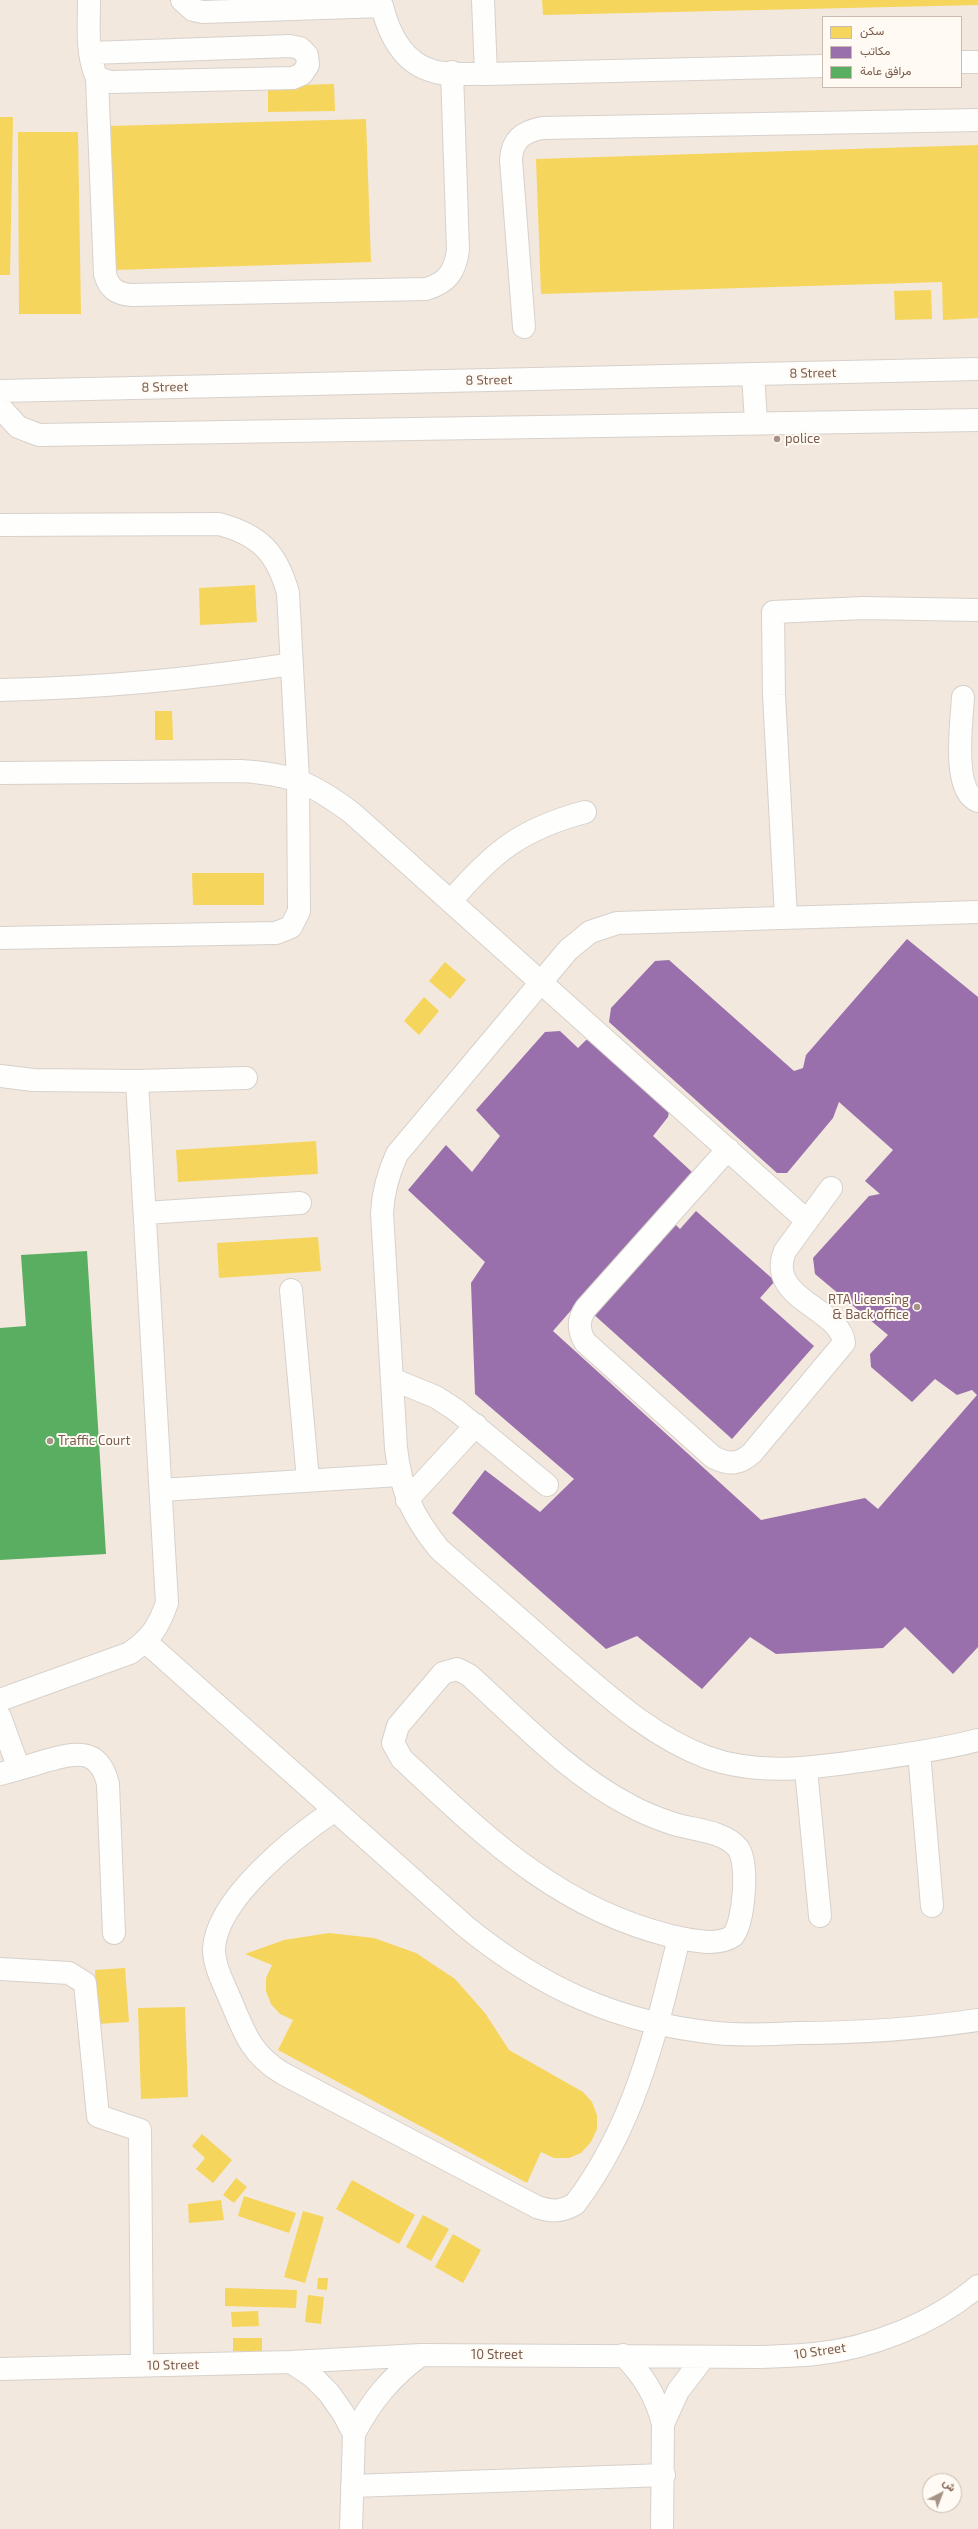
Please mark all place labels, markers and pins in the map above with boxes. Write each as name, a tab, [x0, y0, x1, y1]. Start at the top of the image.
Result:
place label: police	[785, 431, 820, 447]
marker: police	[772, 434, 782, 444]
place label: RTA Licensing & Back office	[828, 1292, 909, 1323]
marker: RTA Licensing & Back office	[912, 1302, 922, 1312]
place label: Traffic Court	[58, 1433, 130, 1449]
marker: Traffic Court	[45, 1436, 55, 1446]

